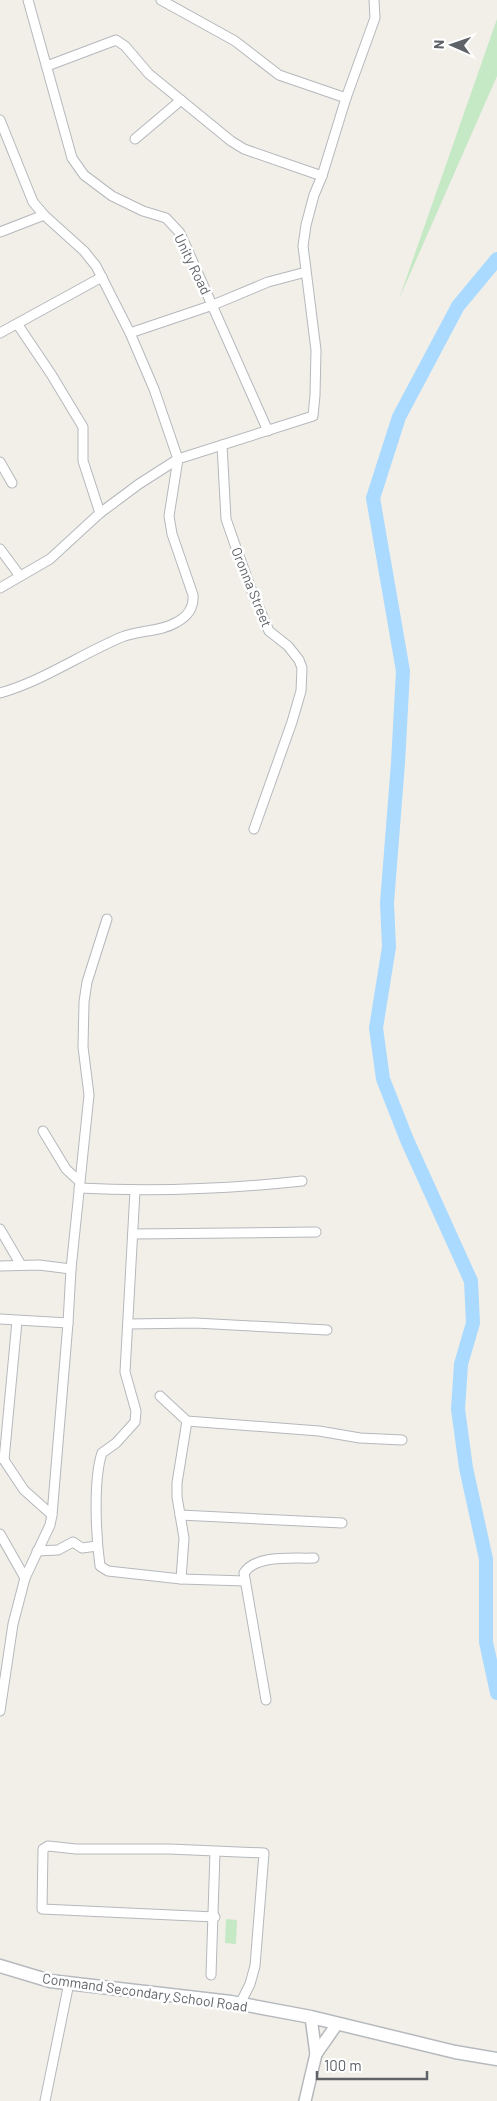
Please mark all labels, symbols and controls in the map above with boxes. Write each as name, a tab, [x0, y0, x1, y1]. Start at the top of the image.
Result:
north arrow	[427, 20, 477, 70]
text: N	[430, 40, 447, 49]
street label: Unity Road	[171, 231, 215, 297]
street label: Oronna Street	[228, 545, 276, 629]
street label: Command Secondary School Road	[41, 1969, 249, 2015]
scale bar	[317, 2048, 427, 2080]
text: 100 m	[324, 2056, 362, 2074]

